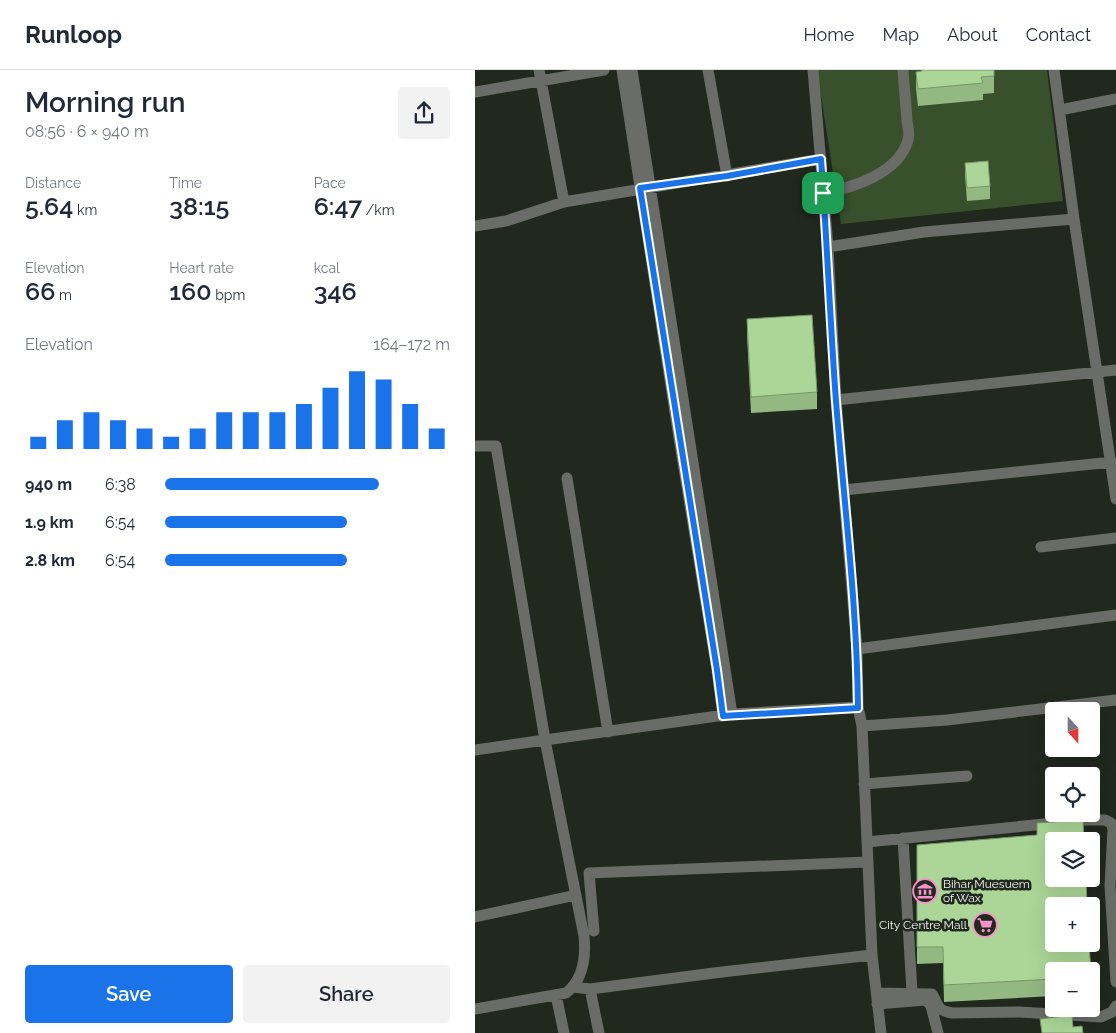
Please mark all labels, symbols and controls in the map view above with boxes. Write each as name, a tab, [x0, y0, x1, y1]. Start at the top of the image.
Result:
text: Runloop	[25, 20, 122, 49]
text: Home	[803, 24, 854, 45]
text: Map	[882, 24, 919, 45]
text: About	[947, 24, 998, 45]
text: Contact	[1026, 24, 1091, 45]
text: Morning run	[25, 86, 185, 119]
button: share	[398, 87, 450, 139]
text: 08:56 · 6 × 940 m	[25, 122, 149, 141]
pin	[802, 172, 844, 214]
text: Distance	[25, 175, 81, 191]
text: Time	[169, 175, 202, 191]
text: Pace	[314, 175, 346, 191]
icon: arrive	[809, 179, 837, 207]
text: 5.64	[25, 191, 73, 221]
text: 38:15	[169, 191, 229, 221]
text: 6:47	[314, 191, 362, 221]
text: km	[73, 202, 97, 218]
text: /km	[362, 202, 395, 218]
text: Elevation	[25, 260, 84, 276]
text: Heart rate	[169, 260, 234, 276]
text: kcal	[314, 260, 340, 276]
text: 66	[25, 276, 55, 306]
text: 160	[169, 276, 212, 306]
text: 346	[314, 276, 357, 306]
text: m	[55, 287, 72, 303]
text: bpm	[212, 287, 245, 303]
text: Elevation	[25, 335, 93, 354]
text: 164–172 m	[373, 335, 450, 354]
text: 940 m	[25, 475, 72, 494]
text: 6:38	[105, 475, 136, 494]
text: 1.9 km	[25, 513, 74, 532]
text: 6:54	[105, 513, 135, 532]
text: 2.8 km	[25, 551, 75, 570]
text: 6:54	[105, 551, 135, 570]
north arrow	[1045, 702, 1100, 758]
map controls	[1045, 702, 1100, 1017]
button: locate	[1045, 767, 1100, 822]
button: layers	[1045, 832, 1100, 887]
place label: Bihar Muesuem of Wax	[943, 877, 1030, 905]
museum icon: Bihar Muesuem of Wax	[912, 878, 938, 904]
button: +	[1045, 897, 1100, 952]
supermarket icon: City Centre Mall	[972, 912, 998, 938]
place label: City Centre Mall	[879, 918, 968, 932]
button: −	[1045, 962, 1100, 1017]
button: Save	[25, 965, 233, 1023]
button: Share	[243, 965, 450, 1023]

